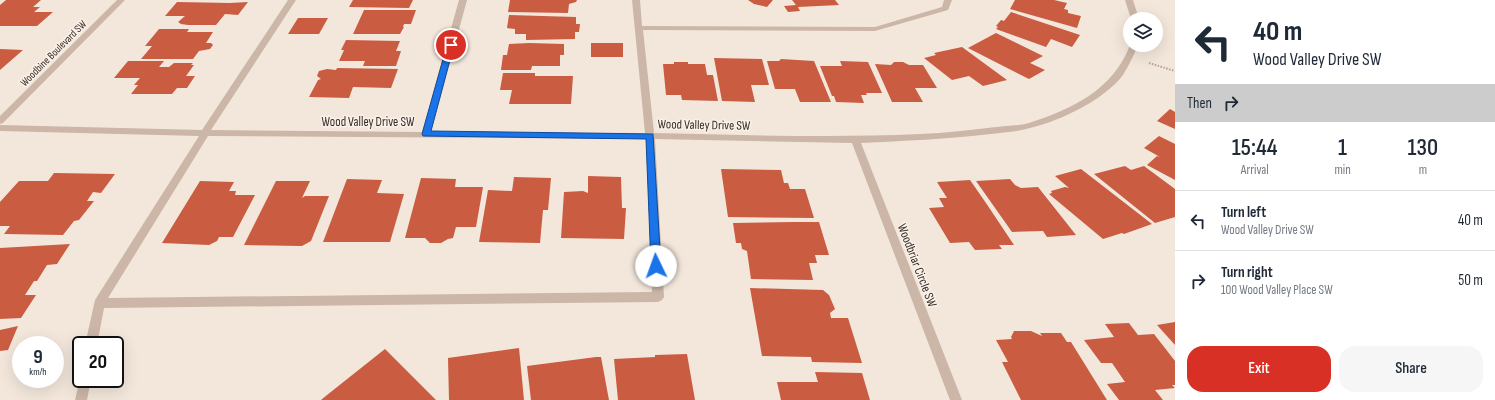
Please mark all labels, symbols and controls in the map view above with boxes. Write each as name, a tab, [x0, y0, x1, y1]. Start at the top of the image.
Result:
map controls	[1123, 12, 1163, 52]
button: layers	[1123, 12, 1163, 52]
text: 40 m	[1253, 15, 1302, 48]
icon: left	[1187, 16, 1239, 68]
street label: Woodbine Boulevard SW	[18, 18, 89, 89]
pin	[434, 28, 468, 62]
icon: arrive	[440, 34, 462, 56]
text: Wood Valley Drive SW	[1253, 49, 1382, 70]
icon: right	[1220, 92, 1242, 114]
text: Then	[1187, 94, 1212, 113]
street label: Wood Valley Drive SW	[322, 114, 415, 130]
street label: Wood Valley Drive SW	[657, 116, 751, 134]
text: 15:44	[1232, 133, 1278, 162]
text: 1	[1338, 133, 1347, 162]
text: 130	[1408, 133, 1438, 162]
text: Arrival	[1241, 162, 1269, 178]
text: min	[1334, 162, 1351, 178]
text: m	[1419, 162, 1427, 178]
text: Turn left	[1221, 203, 1266, 222]
icon: left	[1187, 210, 1209, 232]
text: 40 m	[1458, 211, 1483, 230]
street label: Woodbriar Circle SW	[894, 221, 940, 310]
text: Wood Valley Drive SW	[1221, 222, 1314, 238]
position arrow	[635, 245, 677, 287]
text: Turn right	[1221, 263, 1273, 282]
icon: right	[1187, 270, 1209, 292]
text: 50 m	[1458, 271, 1483, 290]
text: 100 Wood Valley Place SW	[1221, 282, 1333, 298]
speed limit sign: 20	[72, 336, 124, 388]
text: 9	[33, 345, 43, 369]
button: Exit	[1187, 346, 1331, 392]
button: Share	[1339, 346, 1483, 392]
text: km/h	[29, 366, 47, 378]

